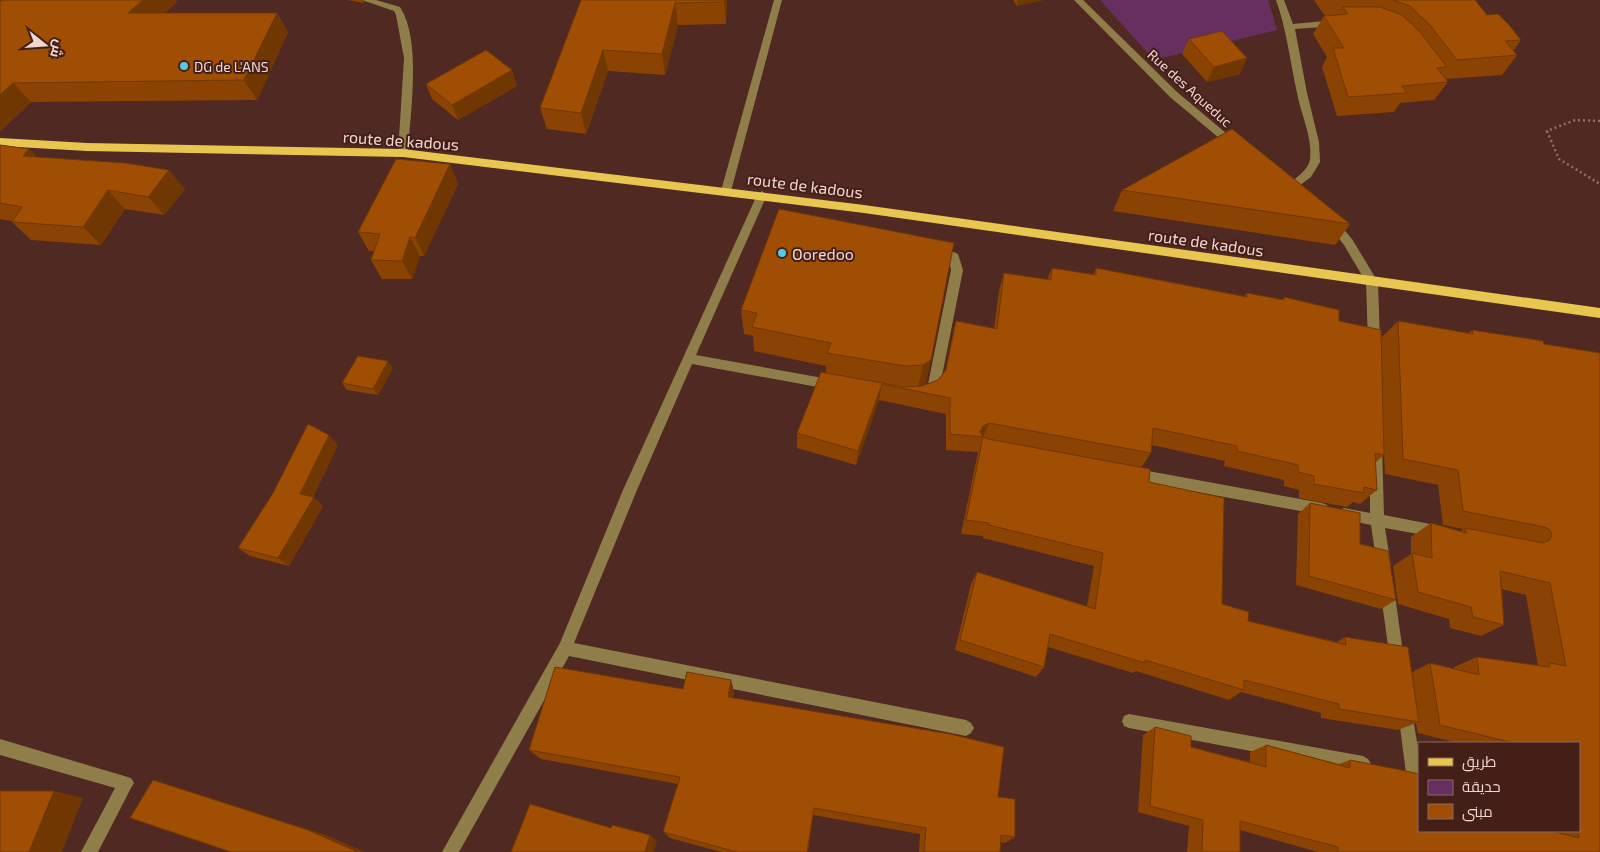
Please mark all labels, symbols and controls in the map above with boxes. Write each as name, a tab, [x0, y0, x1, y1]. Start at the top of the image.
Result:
north arrow	[20, 20, 70, 70]
text: ش	[46, 38, 69, 60]
street label: Rue des Aqueduc	[1144, 46, 1236, 130]
place label: DG de L'ANS	[194, 58, 269, 75]
marker: DG de L'ANS	[178, 60, 190, 72]
street label: route de kadous	[342, 126, 460, 154]
street label: route de kadous	[746, 168, 864, 202]
street label: route de kadous	[1147, 224, 1265, 260]
place label: Ooredoo	[792, 244, 854, 263]
marker: Ooredoo	[776, 247, 788, 259]
legend	[1418, 742, 1580, 832]
text: طريق	[1462, 752, 1496, 772]
text: حديقة	[1462, 777, 1501, 795]
text: مبنى	[1462, 802, 1493, 822]

